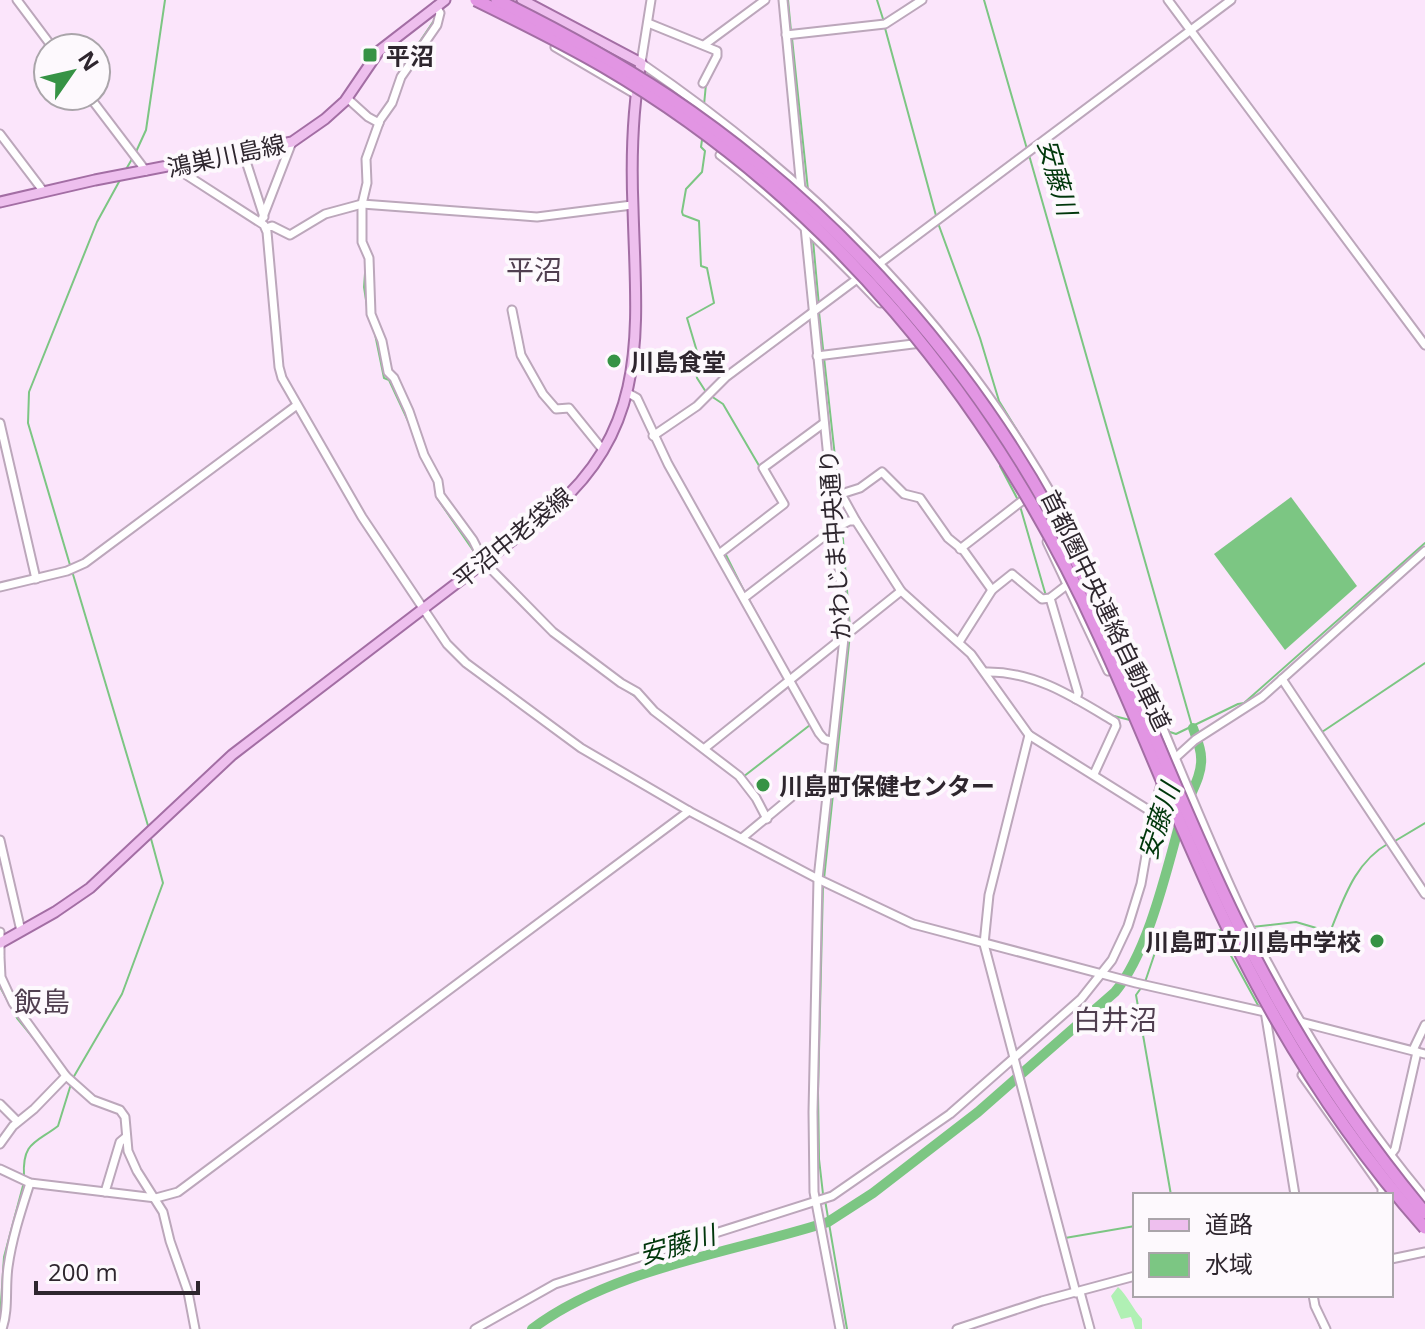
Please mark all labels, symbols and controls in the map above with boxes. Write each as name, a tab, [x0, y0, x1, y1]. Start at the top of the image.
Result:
north arrow	[32, 32, 112, 112]
place label: 平沼	[386, 39, 434, 72]
text: N	[72, 44, 107, 76]
marker: 平沼	[361, 46, 379, 64]
street label: 鴻巣川島線	[164, 126, 288, 184]
water label: 安藤川	[1030, 135, 1087, 222]
district label: 平沼	[506, 250, 562, 288]
place label: 川島食堂	[630, 345, 726, 378]
marker: 川島食堂	[605, 352, 623, 370]
street label: かわじま中央通り	[811, 448, 857, 642]
street label: 平沼中老袋線	[446, 479, 578, 595]
street label: 首都圏中央連絡自動車道	[1034, 484, 1180, 736]
place label: 川島町保健センター	[779, 769, 995, 802]
marker: 川島町保健センター	[754, 776, 772, 794]
water label: 安藤川	[1129, 776, 1188, 864]
place label: 川島町立川島中学校	[1145, 925, 1361, 958]
marker: 川島町立川島中学校	[1368, 932, 1386, 950]
district label: 飯島	[14, 982, 70, 1020]
district label: 白井沼	[1073, 1000, 1157, 1038]
legend	[1133, 1193, 1393, 1297]
text: 道路	[1205, 1207, 1253, 1240]
water label: 安藤川	[635, 1215, 722, 1272]
scale bar	[36, 1245, 198, 1295]
text: 水域	[1205, 1247, 1253, 1280]
text: 200 m	[48, 1255, 118, 1288]

